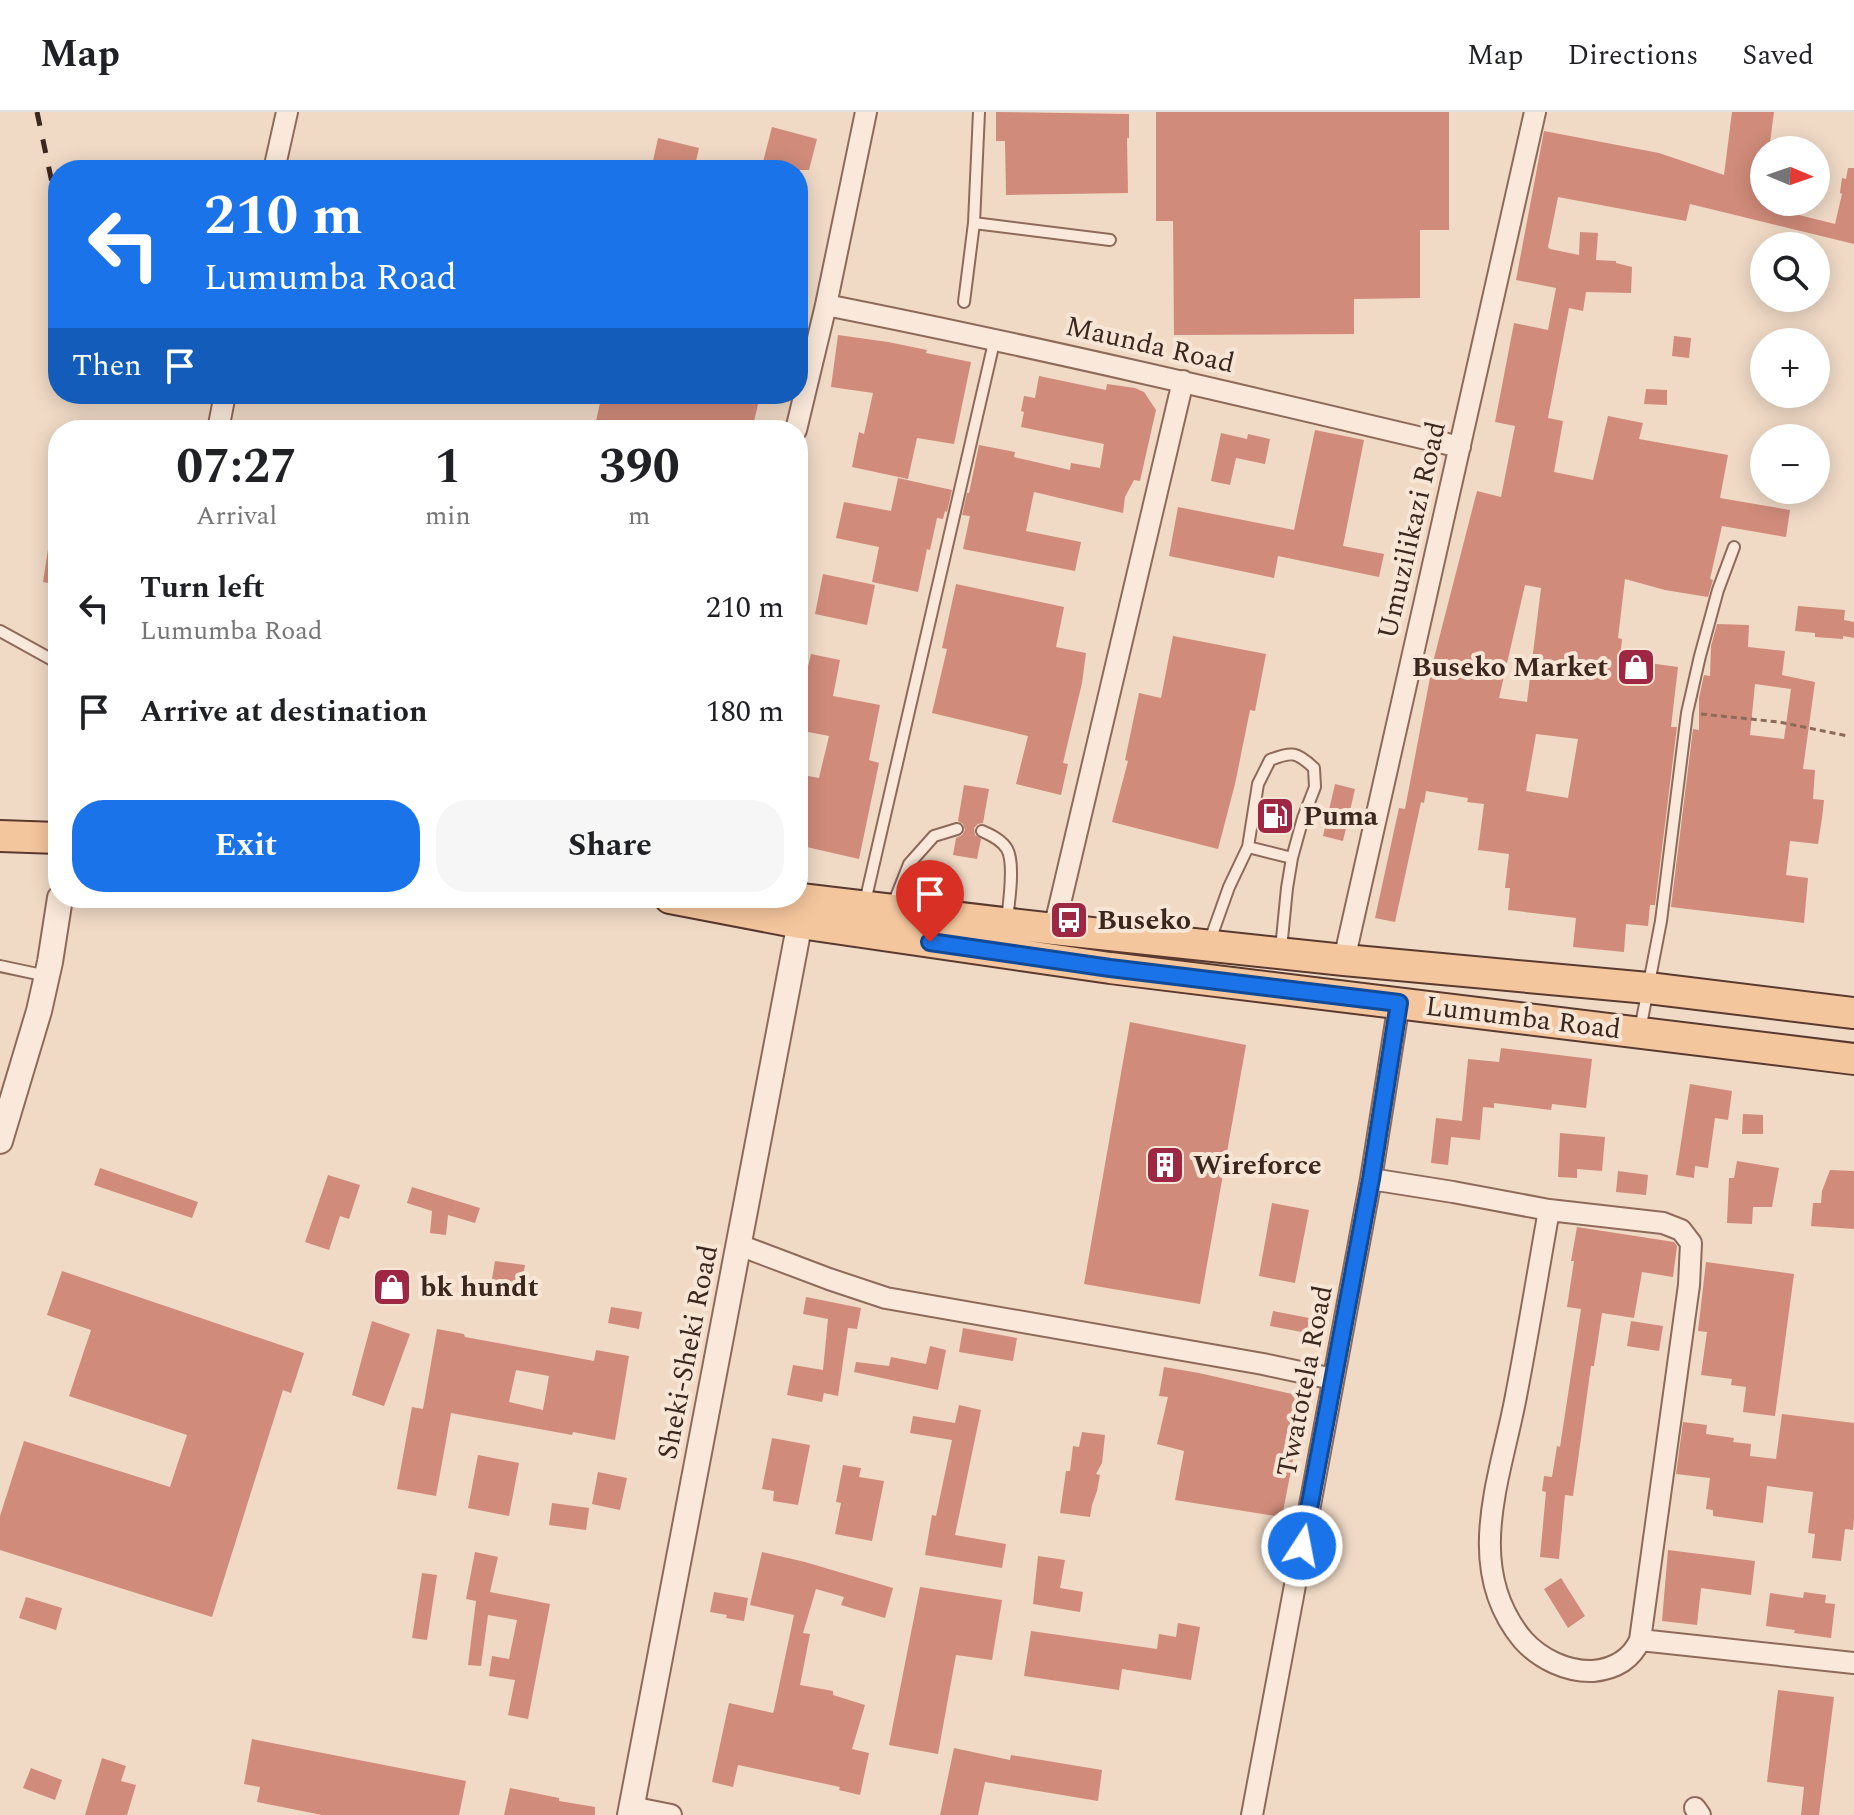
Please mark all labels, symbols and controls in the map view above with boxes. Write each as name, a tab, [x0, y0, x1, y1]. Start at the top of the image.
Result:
text: Map	[40, 26, 120, 84]
text: Map	[1467, 34, 1524, 77]
text: Directions	[1568, 34, 1698, 77]
text: Saved	[1742, 34, 1814, 77]
north arrow	[1750, 136, 1830, 216]
map controls	[1750, 136, 1830, 504]
text: 210 m	[204, 174, 363, 259]
icon: left	[72, 192, 176, 296]
button: search	[1750, 232, 1830, 312]
text: Lumumba Road	[204, 251, 457, 306]
street label: Maunda Road	[1061, 305, 1239, 385]
button: +	[1750, 328, 1830, 408]
text: Then	[72, 343, 142, 389]
icon: arrive	[158, 344, 202, 388]
street label: Umuzilikazi Road	[1366, 417, 1458, 643]
button: −	[1750, 424, 1830, 504]
text: 07:27	[176, 431, 297, 504]
text: 1	[434, 431, 461, 504]
text: 390	[599, 431, 680, 504]
text: Arrival	[196, 496, 277, 536]
text: min	[425, 496, 471, 536]
text: m	[628, 496, 650, 536]
text: Turn left	[140, 565, 265, 611]
text: 210 m	[706, 585, 784, 631]
icon: left	[72, 586, 116, 630]
text: Lumumba Road	[140, 611, 323, 651]
place label: Buseko Market	[1412, 646, 1608, 689]
shop icon: Buseko Market	[1615, 646, 1657, 688]
text: Arrive at destination	[140, 689, 427, 735]
text: 180 m	[706, 689, 784, 735]
icon: arrive	[72, 690, 116, 734]
fuel station icon: Puma	[1254, 795, 1296, 837]
place label: Puma	[1303, 795, 1379, 838]
button: Exit	[72, 800, 420, 892]
button: Share	[436, 800, 784, 892]
pin	[896, 860, 964, 942]
icon: arrive	[908, 872, 952, 916]
bus stop icon: Buseko	[1048, 899, 1090, 941]
place label: Buseko	[1097, 899, 1191, 942]
street label: Lumumba Road	[1423, 985, 1623, 1051]
building icon: Wireforce	[1144, 1144, 1186, 1186]
place label: Wireforce	[1193, 1144, 1322, 1187]
street label: Sheki-Sheki Road	[646, 1241, 730, 1463]
shop icon: bk hundt	[371, 1266, 413, 1308]
place label: bk hundt	[420, 1266, 539, 1309]
street label: Twatotela Road	[1265, 1282, 1345, 1480]
position arrow	[1260, 1504, 1344, 1588]

